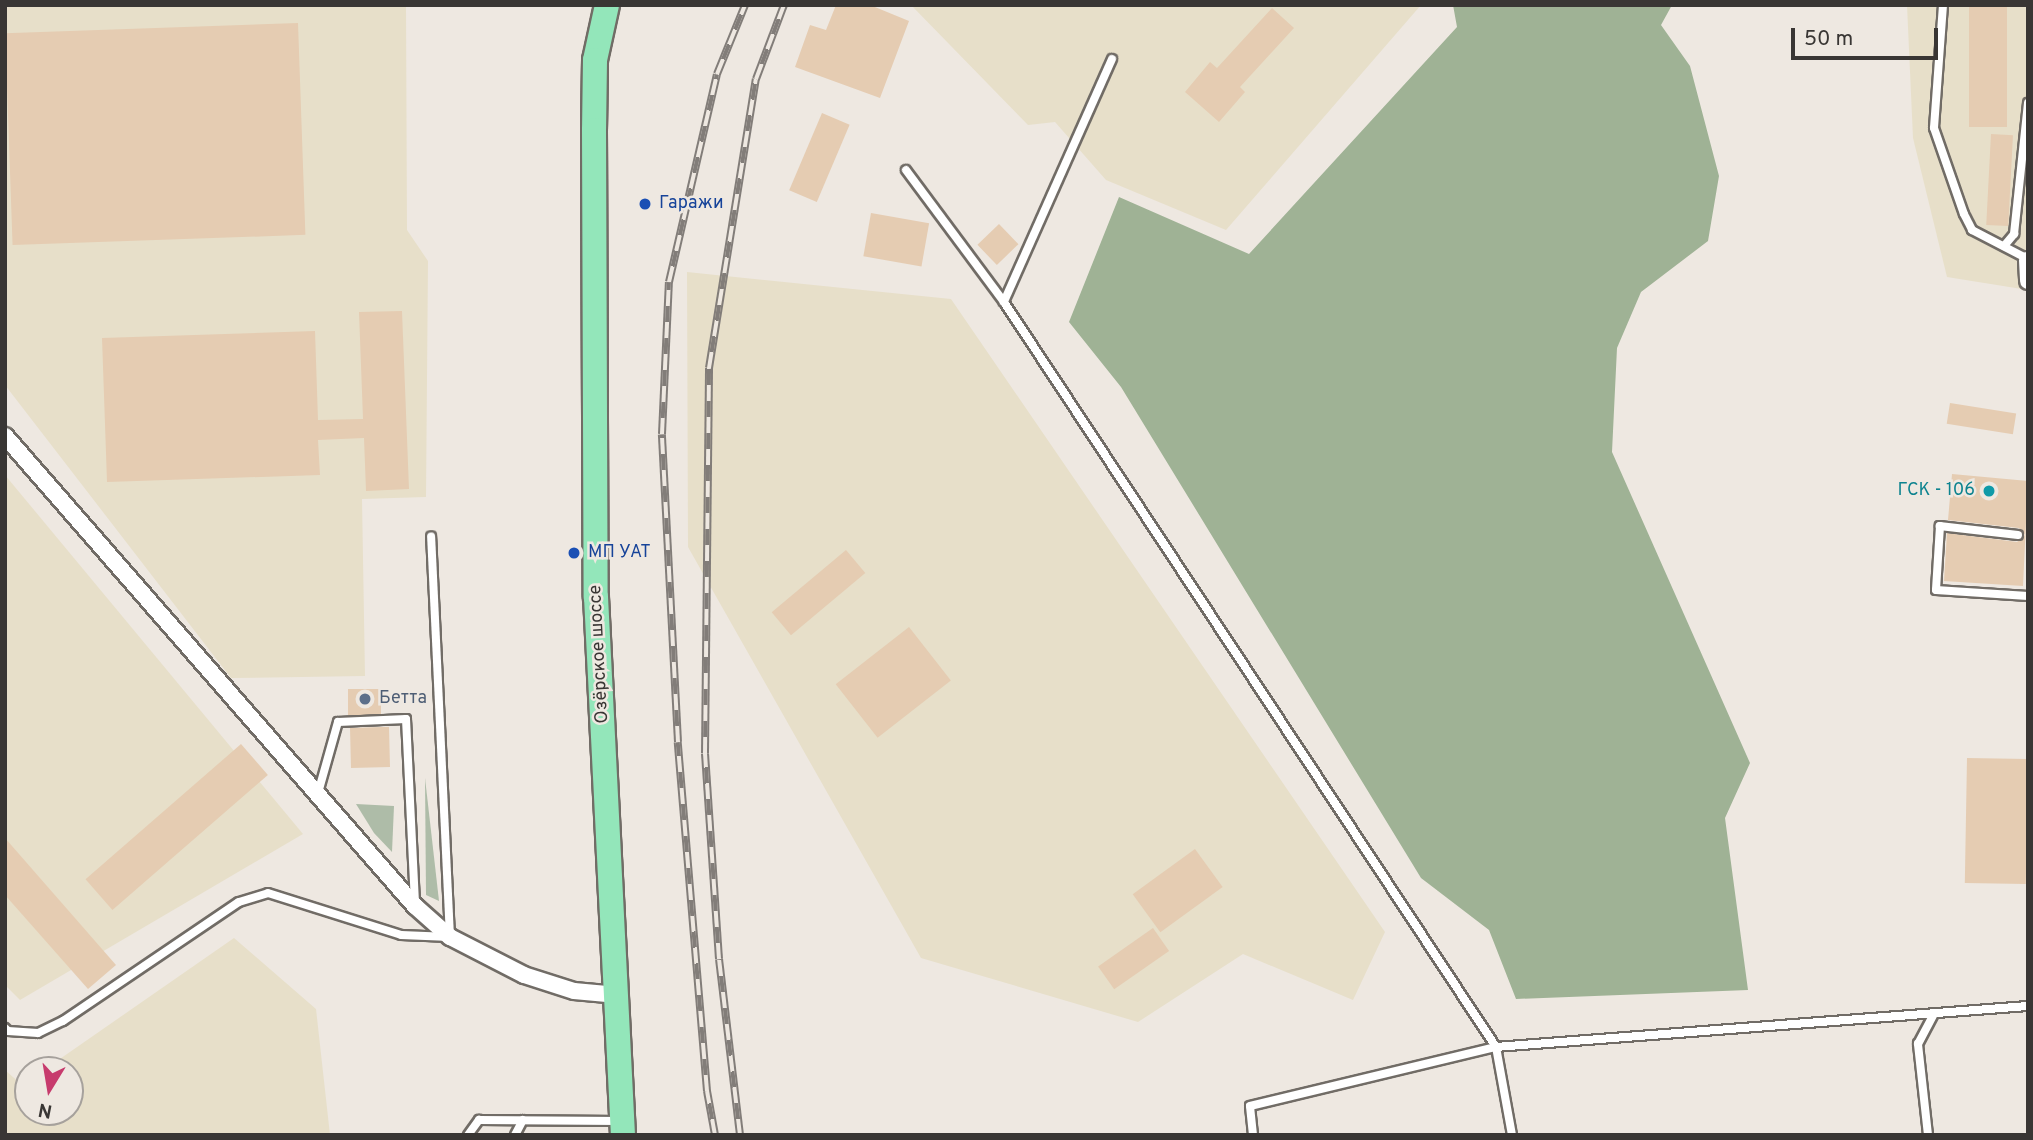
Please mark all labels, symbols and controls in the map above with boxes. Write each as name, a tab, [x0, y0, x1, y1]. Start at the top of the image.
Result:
scale bar	[1795, 14, 1942, 58]
text: 50 m	[1804, 26, 1853, 53]
place label: Гаражи	[659, 193, 724, 215]
marker: Гаражи	[637, 196, 653, 212]
place label: ГСК - 106	[1898, 480, 1975, 502]
marker: ГСК - 106	[1981, 483, 1997, 499]
place label: МП УАТ	[588, 542, 651, 564]
marker: МП УАТ	[566, 545, 582, 561]
street label: Озёрское шоссе	[586, 584, 614, 724]
place label: Бетта	[379, 688, 427, 710]
marker: Бетта	[357, 691, 373, 707]
north arrow	[14, 1056, 84, 1126]
text: N	[36, 1097, 54, 1123]

